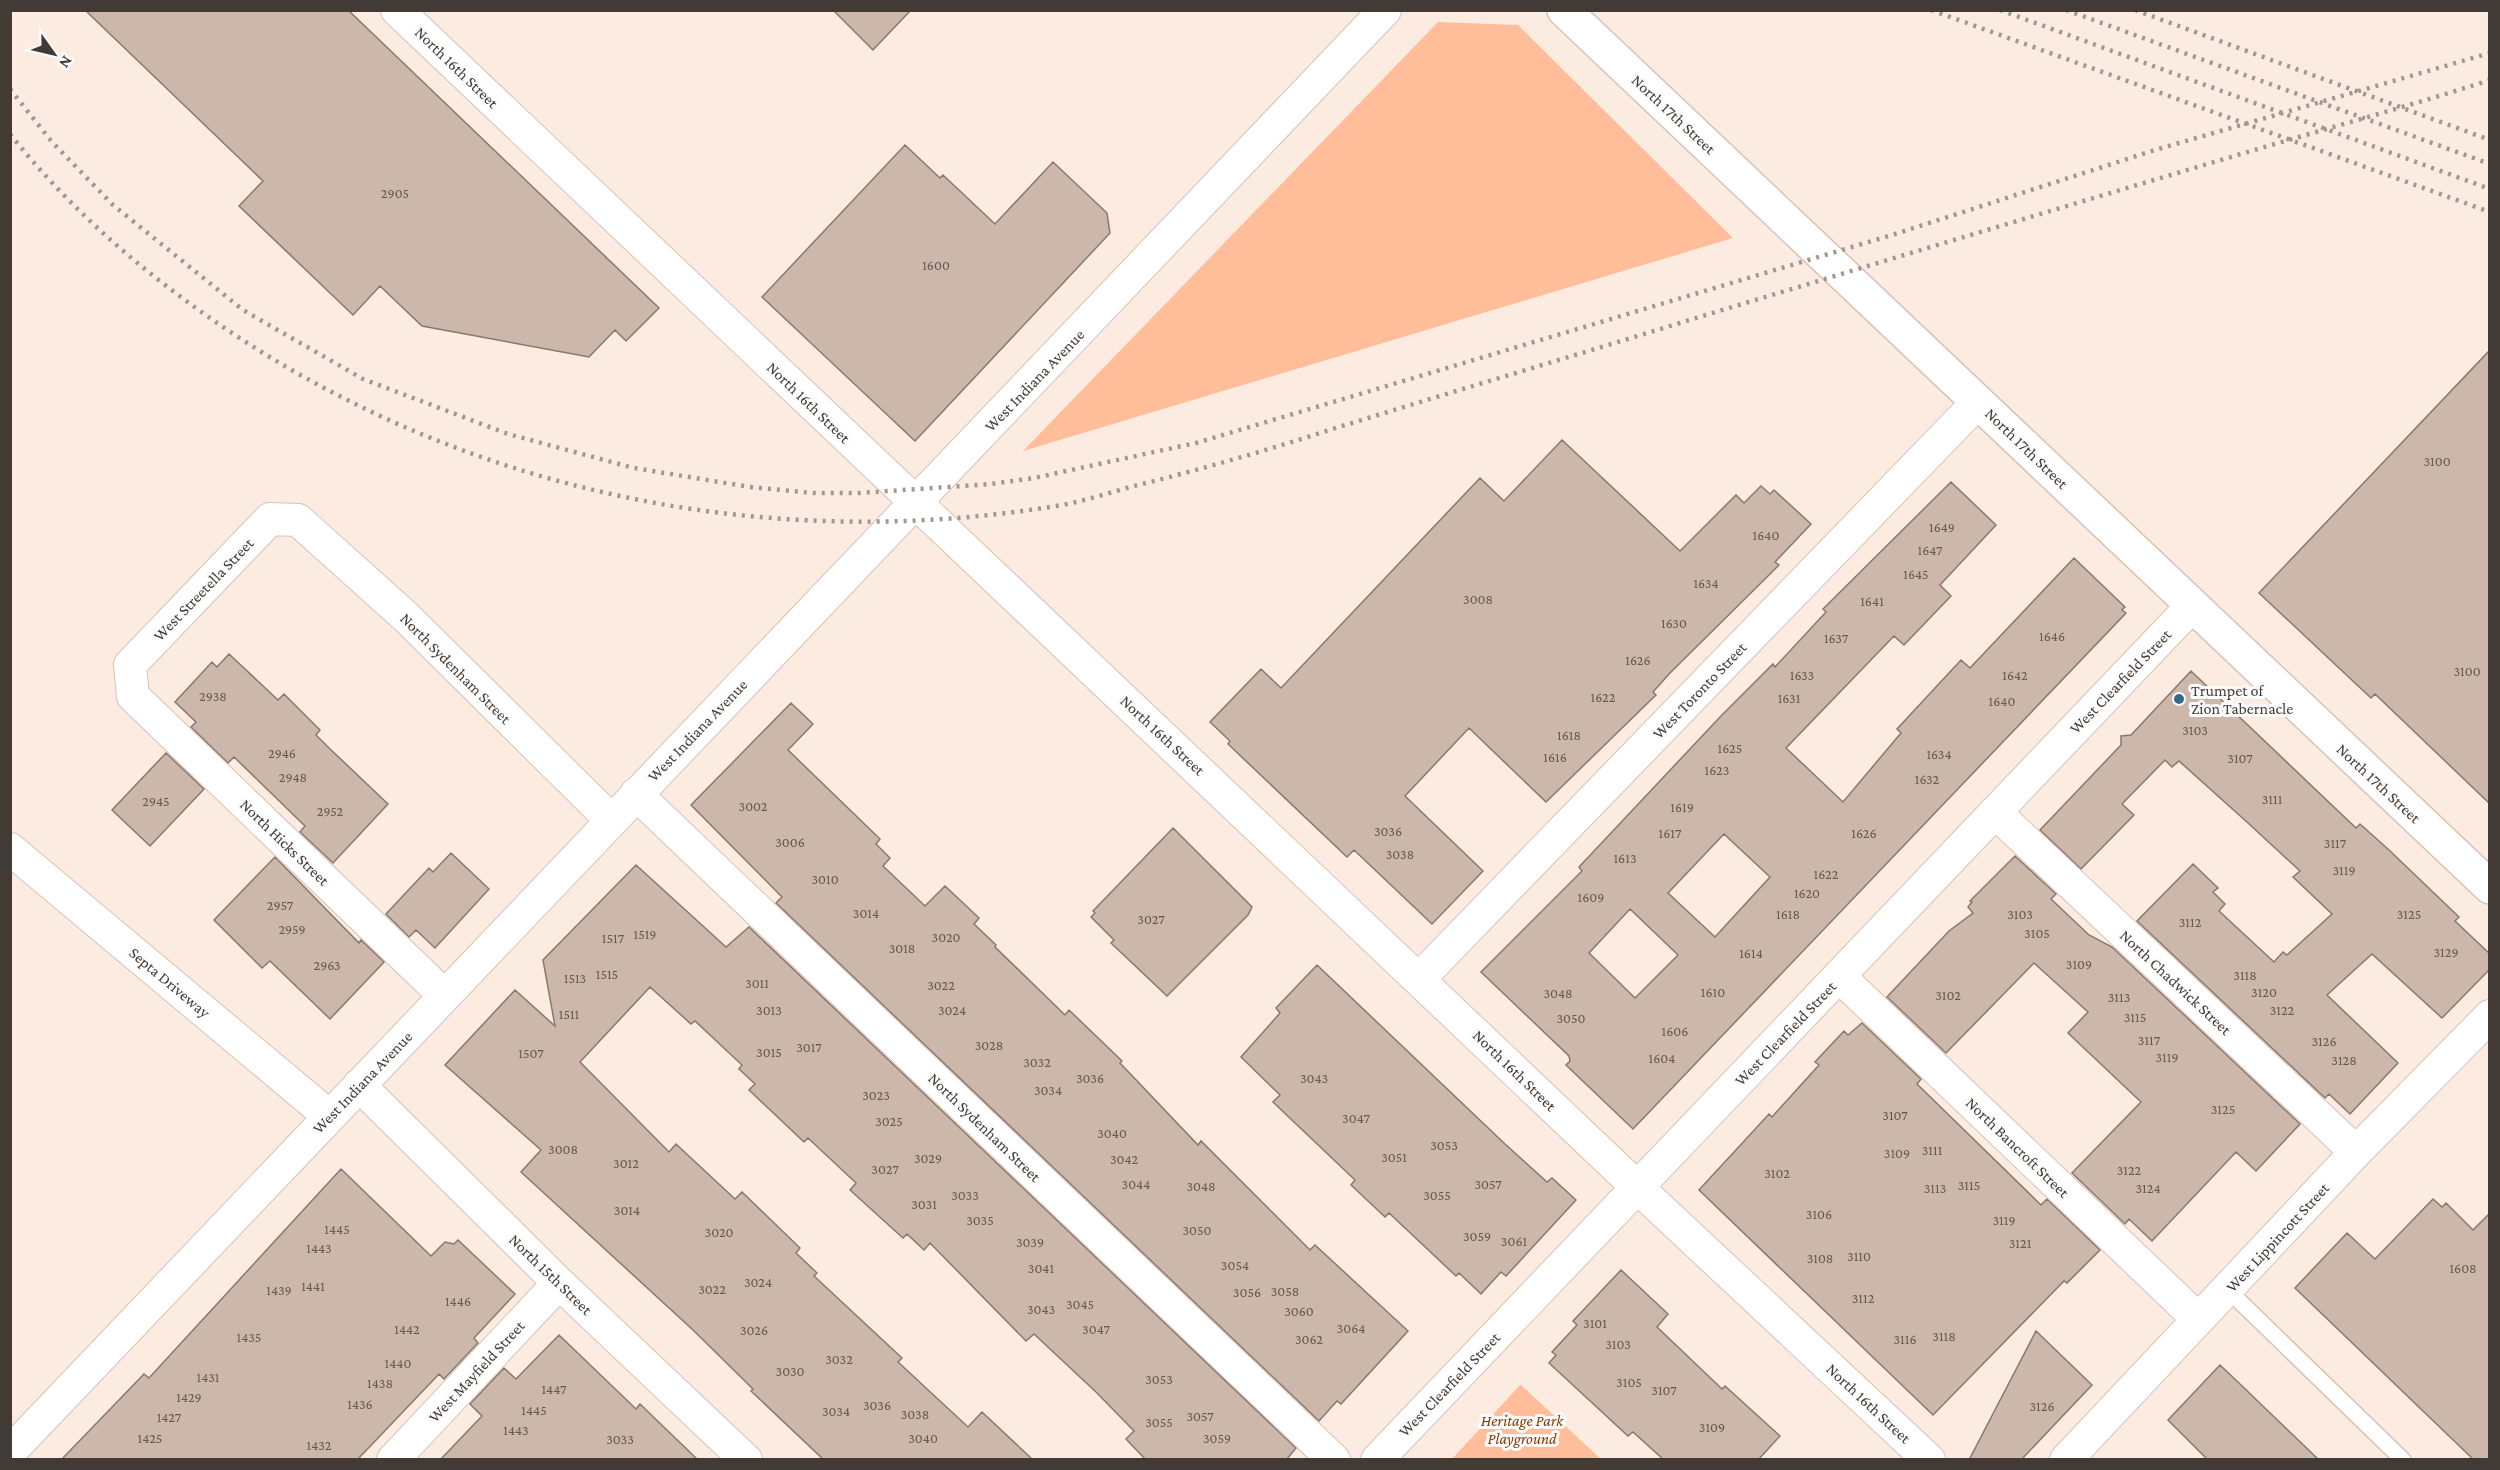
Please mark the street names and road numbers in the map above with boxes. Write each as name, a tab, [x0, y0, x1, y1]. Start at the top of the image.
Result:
street label: North 16th Street	[412, 24, 502, 112]
street label: North 17th Street	[1628, 71, 1719, 158]
street label: West Indiana Avenue	[981, 326, 1087, 435]
street label: North 16th Street	[764, 359, 854, 447]
street label: North 17th Street	[1982, 405, 2072, 492]
street label: West Streetella Street	[150, 534, 257, 644]
street label: North Sydenham Street	[396, 610, 515, 728]
street label: West Clearfield Street	[2066, 625, 2175, 737]
street label: West Toronto Street	[1649, 638, 1750, 742]
street label: West Indiana Avenue	[644, 676, 750, 785]
street label: North 16th Street	[1117, 692, 1209, 779]
street label: North 17th Street	[2333, 740, 2424, 827]
street label: North Hicks Street	[237, 796, 333, 889]
street label: North Chadwick Street	[2117, 927, 2235, 1039]
street label: Septa Driveway	[125, 944, 214, 1022]
street label: West Clearfield Street	[1731, 977, 1840, 1089]
street label: North 16th Street	[1470, 1027, 1560, 1115]
street label: West Indiana Avenue	[309, 1028, 415, 1137]
street label: North Sydenham Street	[925, 1070, 1045, 1186]
street label: North Bancroft Street	[1963, 1094, 2073, 1201]
street label: West Lippincott Street	[2222, 1179, 2334, 1296]
street label: North 15th Street	[506, 1231, 596, 1319]
street label: West Mayfield Street	[425, 1317, 529, 1426]
street label: West Clearfield Street	[1395, 1328, 1504, 1440]
street label: North 16th Street	[1823, 1360, 1915, 1447]

